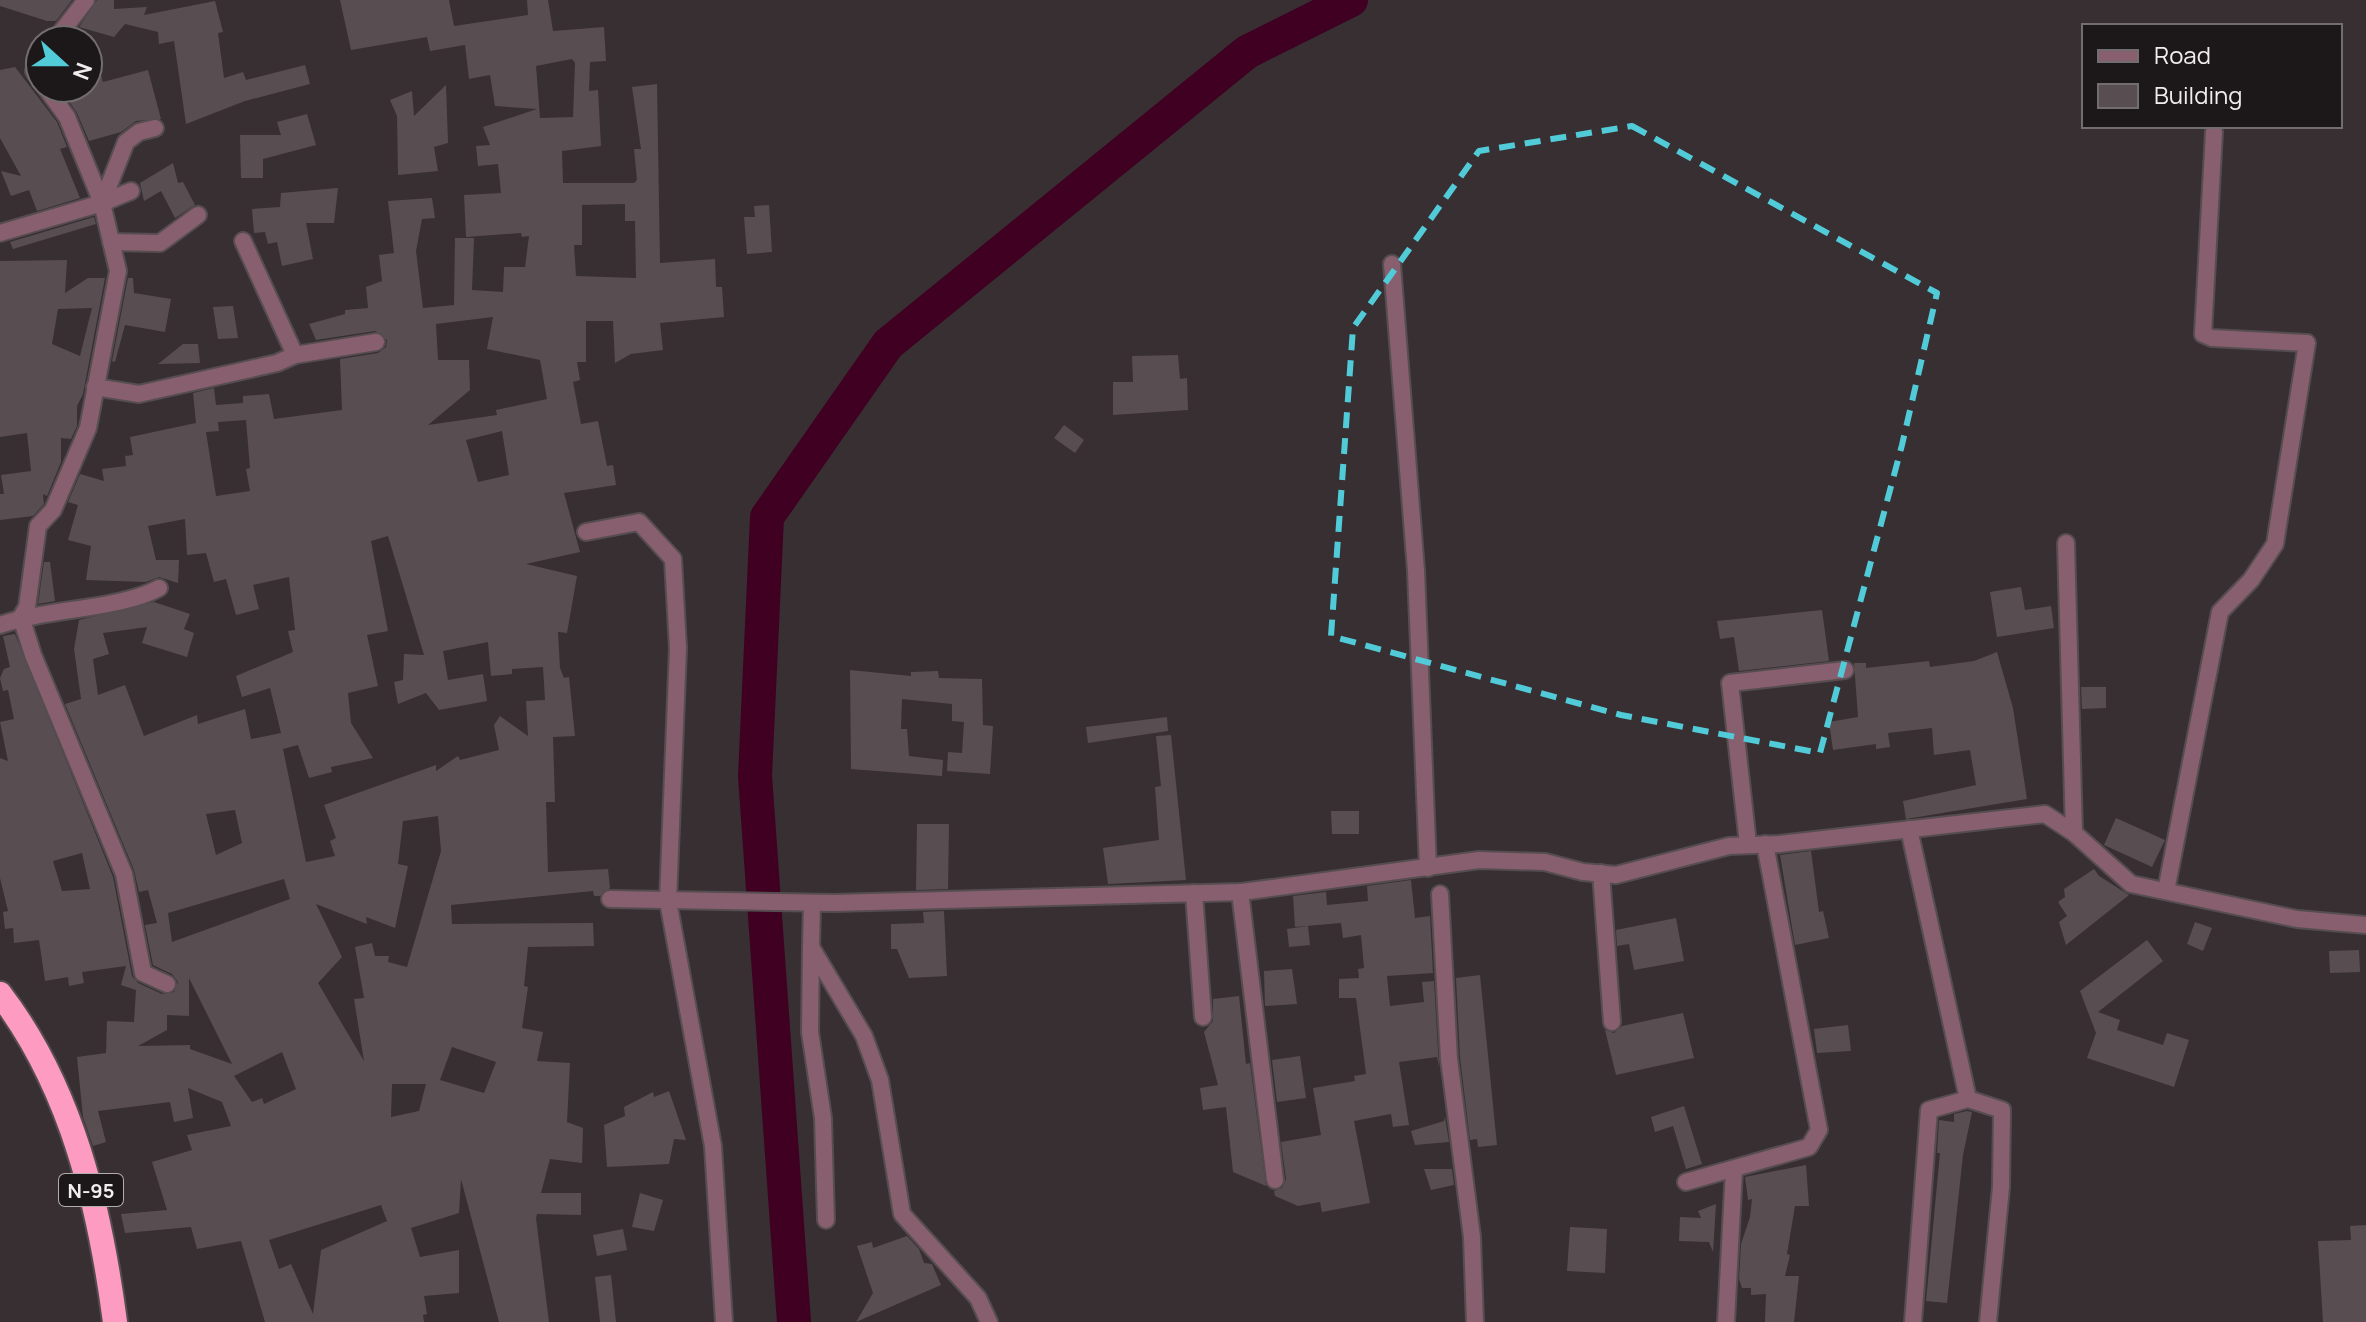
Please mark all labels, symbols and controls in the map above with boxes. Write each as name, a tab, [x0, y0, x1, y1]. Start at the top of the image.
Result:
north arrow	[24, 24, 104, 104]
legend	[2082, 24, 2342, 128]
text: Road	[2154, 38, 2211, 71]
text: N	[66, 58, 100, 84]
text: Building	[2154, 78, 2242, 111]
road number: N-95	[59, 1174, 123, 1206]

